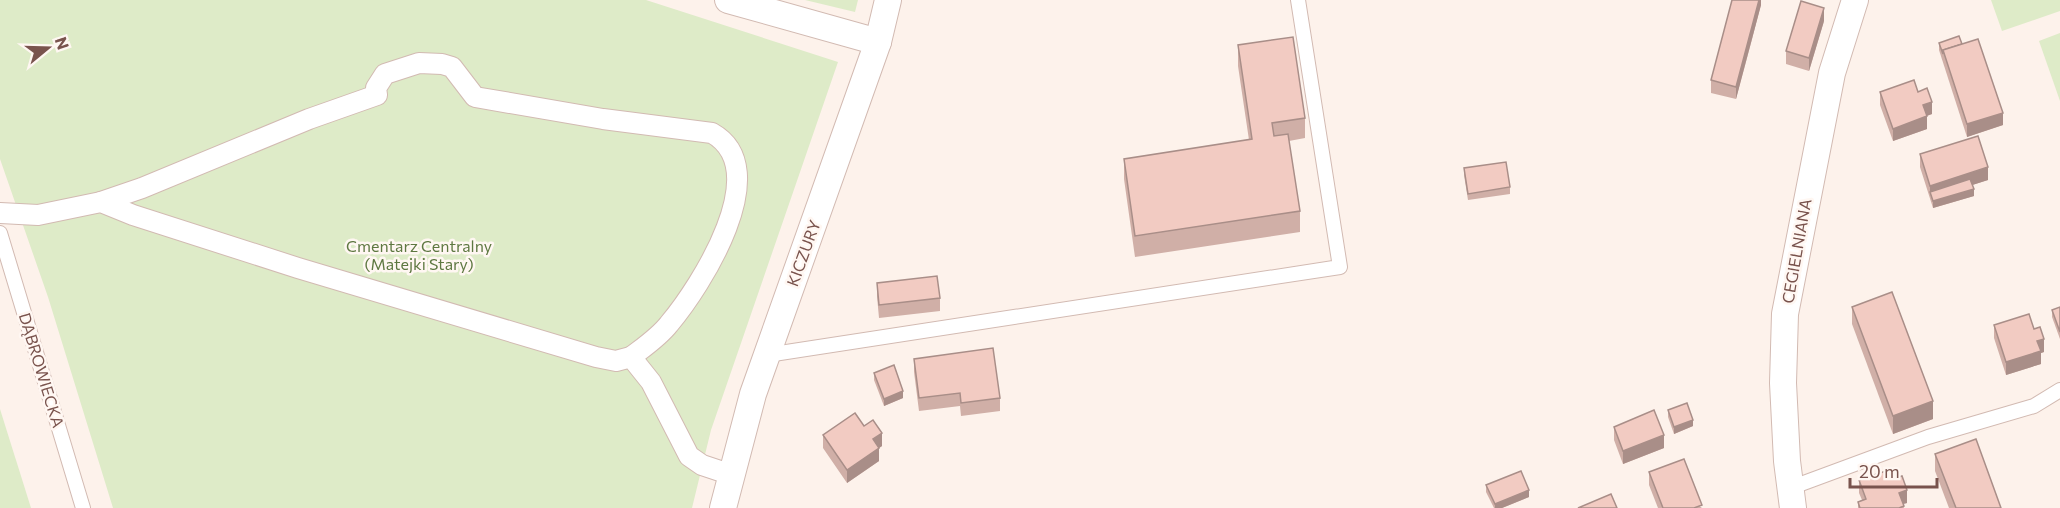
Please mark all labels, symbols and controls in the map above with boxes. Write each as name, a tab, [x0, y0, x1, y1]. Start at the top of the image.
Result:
north arrow	[18, 18, 78, 78]
text: N	[52, 34, 74, 52]
street label: CEGIELNIANA	[1777, 197, 1815, 305]
street label: KICZURY	[782, 217, 824, 289]
park label: Cmentarz Centralny (Matejki Stary)	[346, 236, 492, 273]
street label: DĄBROWIECKA	[16, 310, 68, 430]
scale bar	[1850, 451, 1937, 489]
text: 20 m	[1859, 460, 1900, 482]

